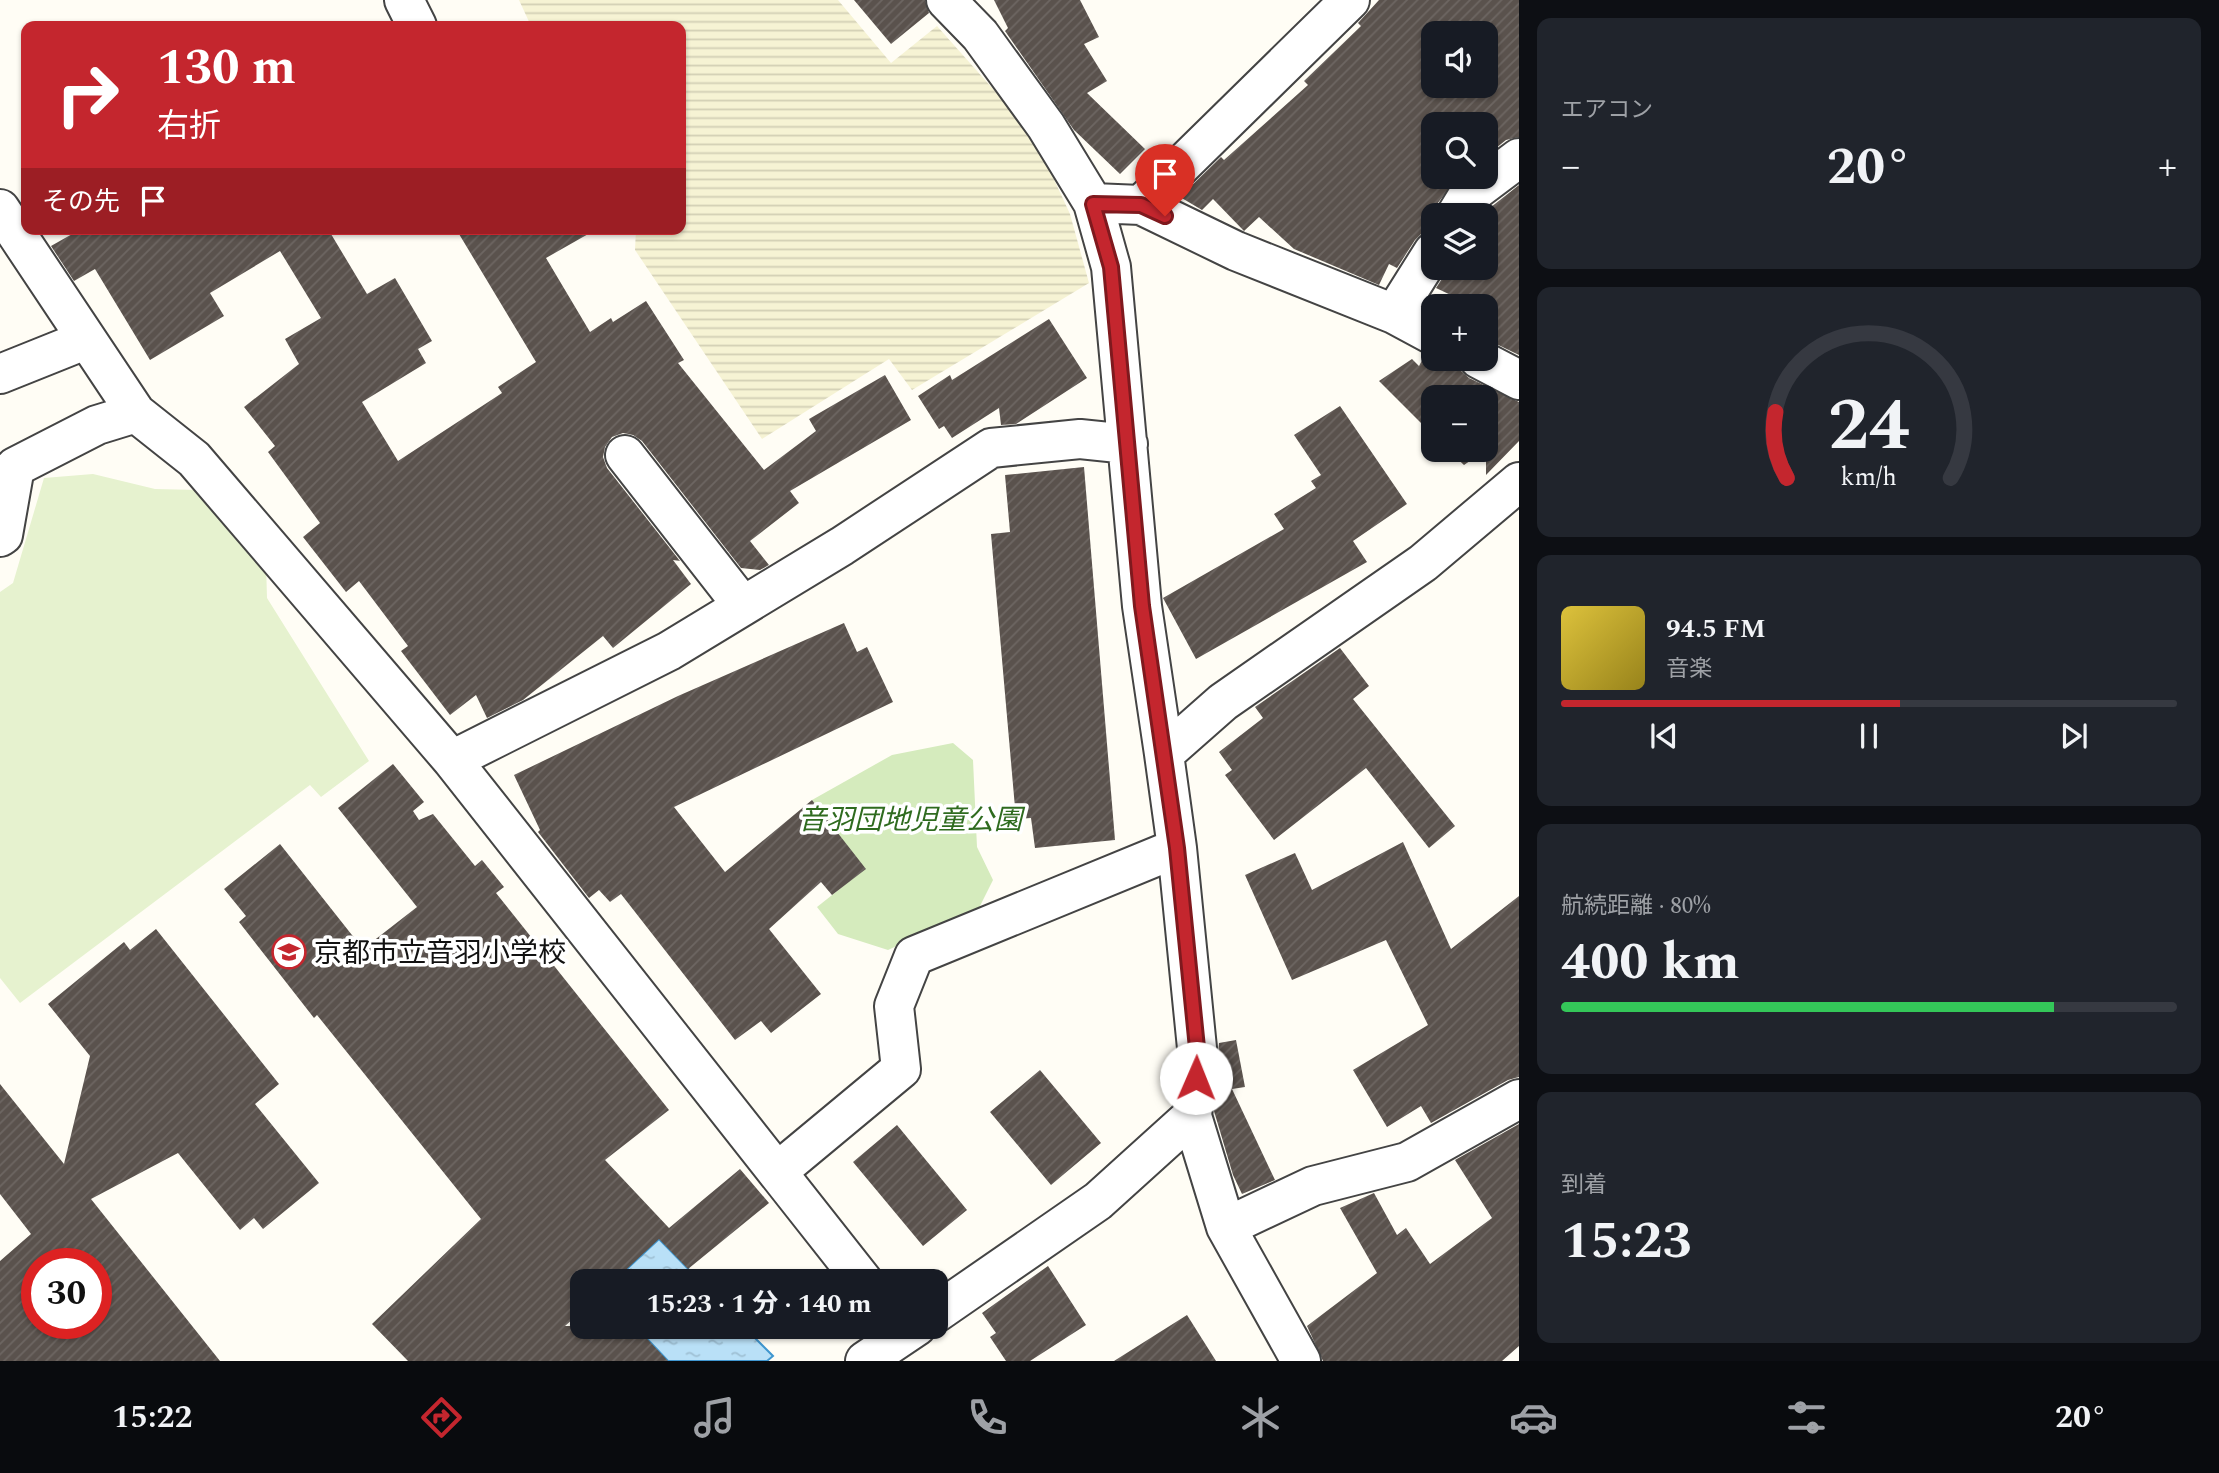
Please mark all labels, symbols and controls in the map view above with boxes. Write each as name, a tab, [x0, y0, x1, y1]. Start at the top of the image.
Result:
map controls	[1421, 21, 1498, 462]
button: sound	[1421, 21, 1498, 98]
text: 130 m	[157, 31, 296, 106]
icon: right	[42, 49, 133, 140]
text: エアコン	[1561, 93, 1653, 128]
text: 右折	[157, 102, 221, 151]
button: search	[1421, 112, 1498, 189]
text: 20°	[1827, 128, 1911, 207]
text: −	[1561, 138, 1580, 196]
text: +	[2158, 138, 2177, 196]
pin	[1135, 144, 1195, 216]
icon: arrive	[1146, 155, 1184, 193]
text: その先	[42, 182, 120, 222]
icon: arrive	[134, 182, 172, 220]
button: layers	[1421, 203, 1498, 280]
button: +	[1421, 294, 1498, 371]
text: 24	[1828, 371, 1910, 482]
button: −	[1421, 385, 1498, 462]
text: km/h	[1841, 459, 1897, 497]
text: 94.5 FM	[1666, 609, 1766, 649]
text: 音楽	[1666, 652, 1712, 687]
icon: previous	[1645, 717, 1683, 755]
icon: pause	[1850, 717, 1888, 755]
icon: next	[2055, 717, 2093, 755]
park label: 音羽団地児童公園	[798, 799, 1026, 842]
text: 航続距離 · 80%	[1561, 889, 1711, 924]
text: 400 km	[1561, 923, 1740, 1002]
place label: 京都市立音羽小学校	[314, 932, 566, 975]
school or university icon: 京都市立音羽小学校	[270, 933, 308, 971]
position arrow	[1159, 1041, 1233, 1115]
text: 到着	[1561, 1168, 1607, 1203]
text: 15:23	[1561, 1202, 1692, 1281]
speed limit sign: 30	[21, 1248, 112, 1339]
text: 15:23 · 1 分 · 140 m	[646, 1284, 872, 1324]
text: 15:22	[112, 1393, 192, 1442]
icon: directions	[417, 1393, 466, 1442]
icon: music	[690, 1393, 739, 1442]
icon: phone	[963, 1393, 1012, 1442]
icon: climate	[1236, 1393, 1285, 1442]
icon: car	[1509, 1393, 1558, 1442]
icon: filters	[1782, 1393, 1831, 1442]
text: 20°	[2055, 1393, 2107, 1442]

